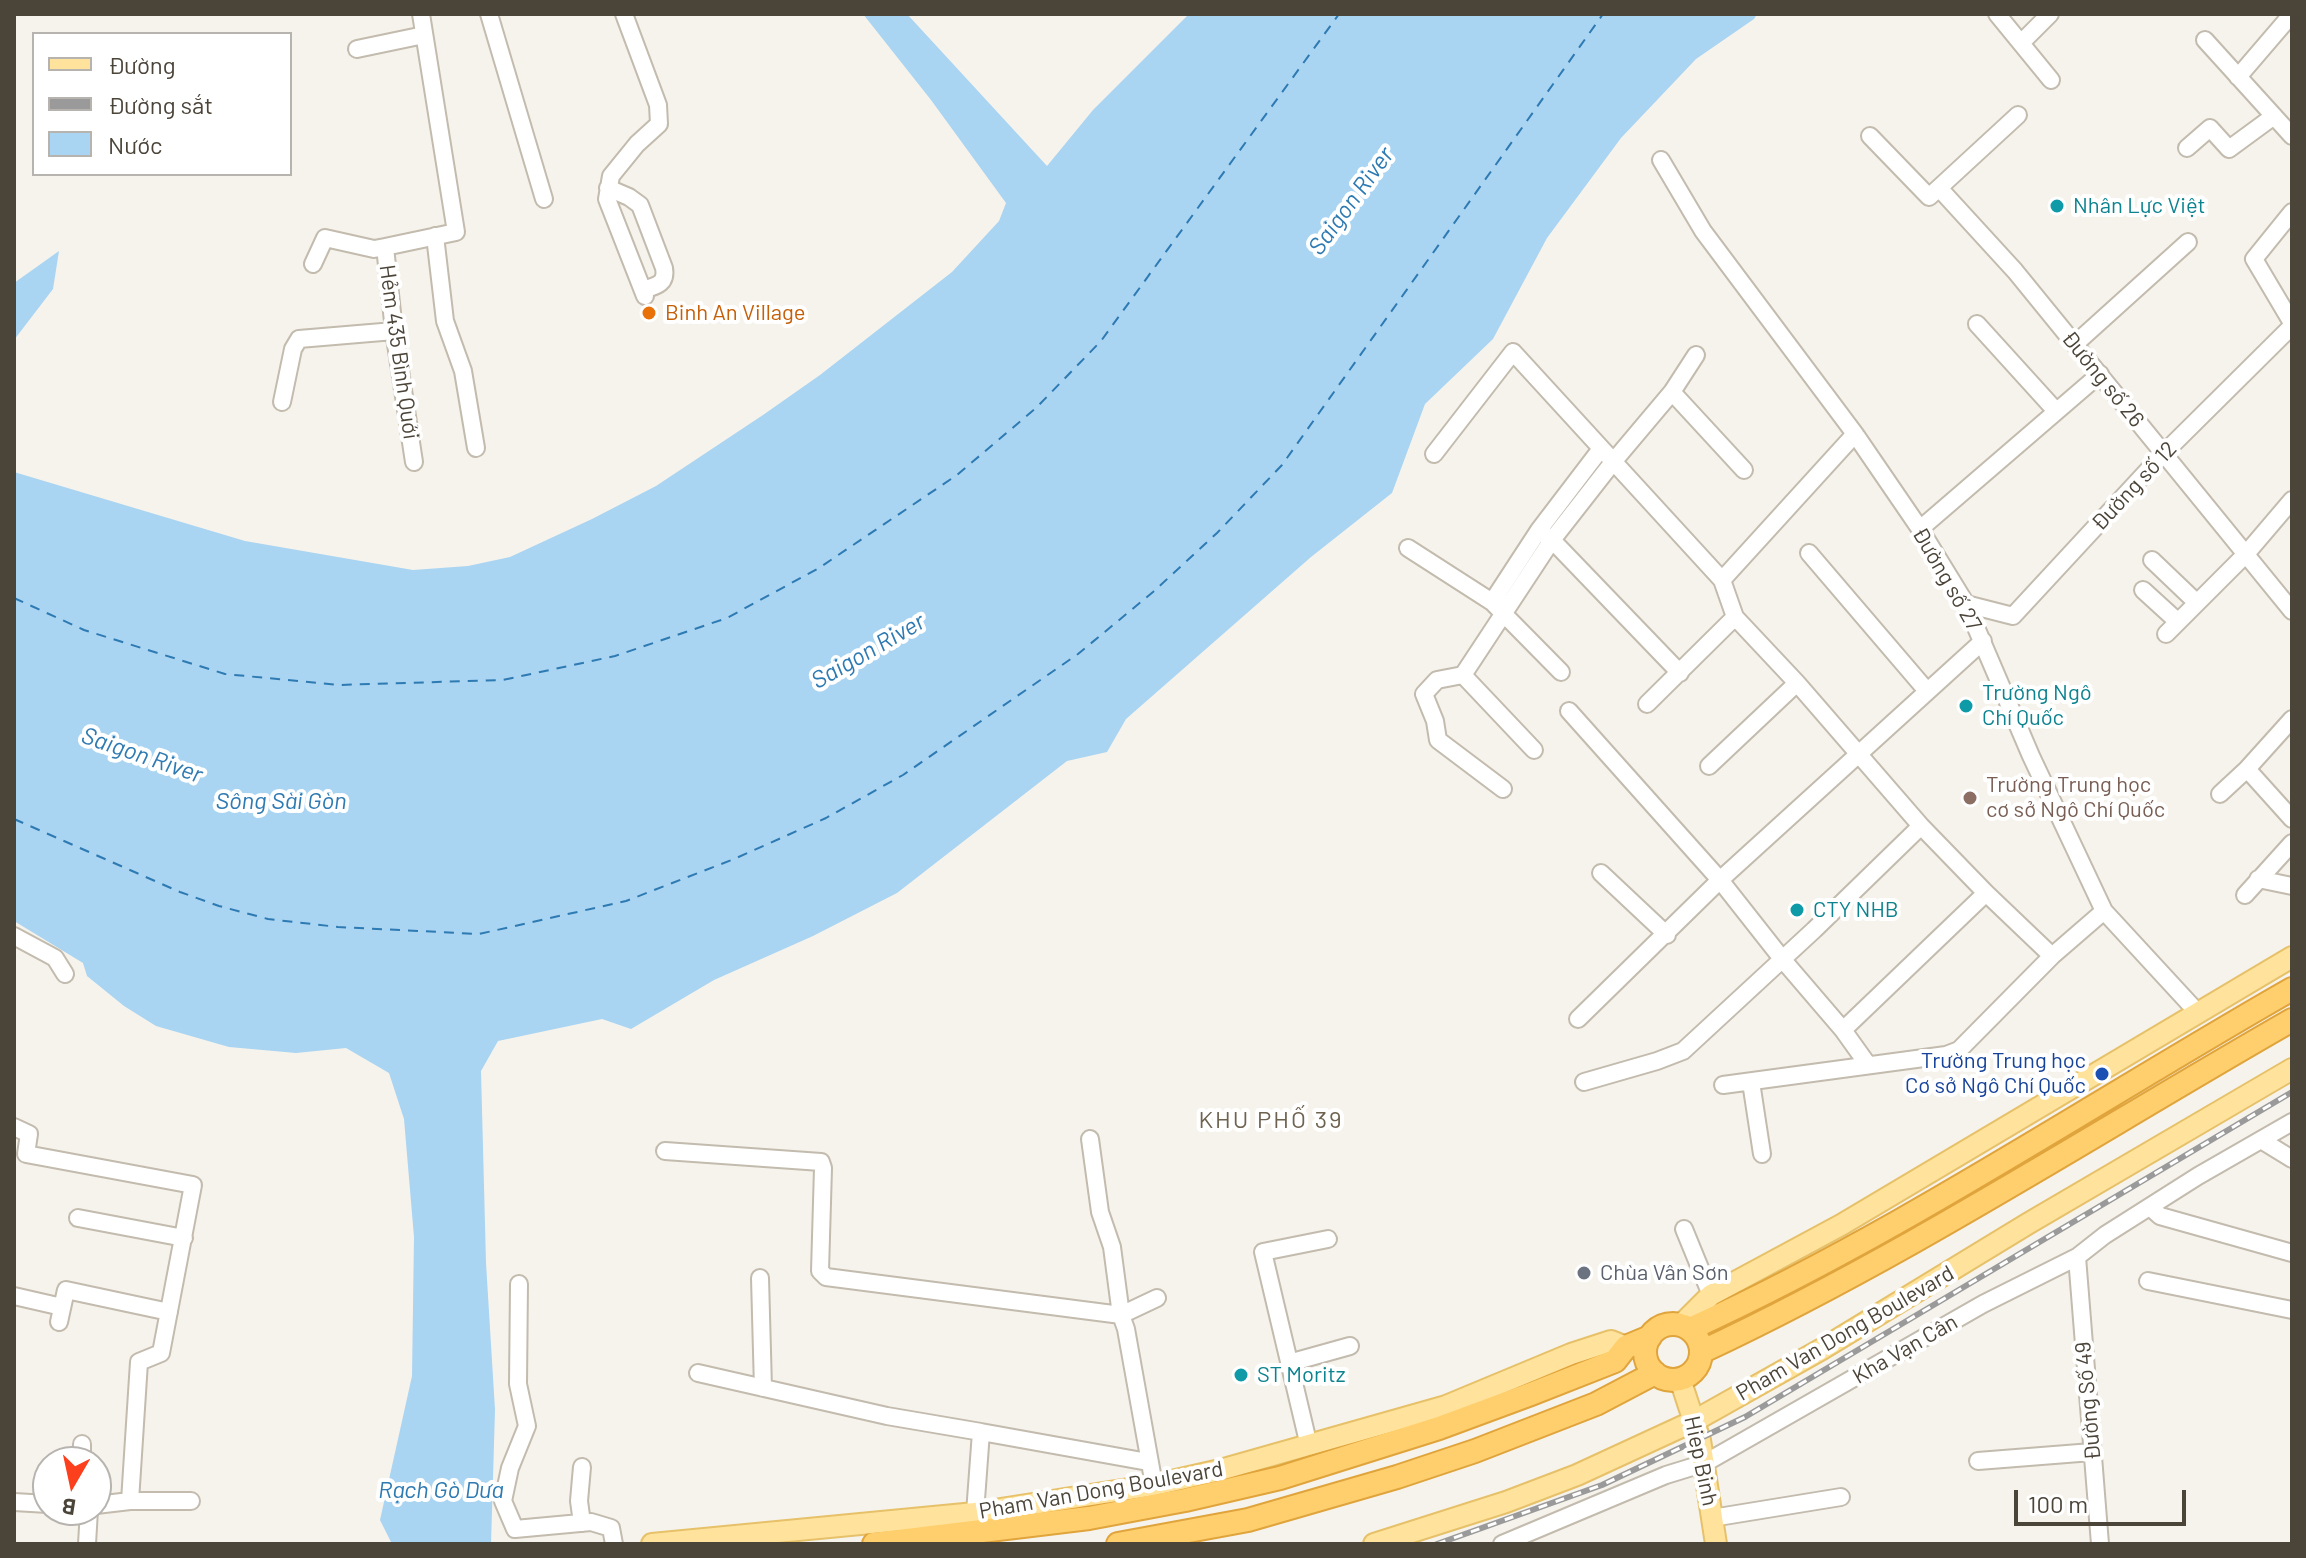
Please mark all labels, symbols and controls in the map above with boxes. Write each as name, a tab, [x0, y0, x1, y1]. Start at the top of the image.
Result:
legend	[32, 32, 292, 176]
text: Đường	[108, 50, 176, 79]
text: Đường sắt	[108, 90, 213, 119]
text: Nước	[108, 130, 163, 159]
water label: Saigon River	[1302, 141, 1400, 261]
place label: Nhân Lực Việt	[2073, 193, 2206, 219]
marker: Nhân Lực Việt	[2048, 197, 2066, 215]
street label: Hẻm 435 Bình Quới	[374, 263, 424, 441]
place label: Binh An Village	[665, 300, 806, 326]
marker: Binh An Village	[640, 304, 658, 322]
street label: Đường số 26	[2056, 326, 2150, 432]
street label: Đường số 12	[2086, 436, 2182, 536]
street label: Đường số 27	[1907, 522, 1987, 636]
water label: Saigon River	[806, 607, 930, 695]
place label: Trường Ngô Chí Quốc	[1982, 680, 2091, 732]
marker: Trường Ngô Chí Quốc	[1957, 697, 1975, 715]
water label: Saigon River	[78, 721, 206, 789]
place label: Trường Trung học cơ sở Ngô Chí Quốc	[1986, 772, 2165, 824]
water label: Sông Sài Gòn	[215, 787, 347, 815]
marker: Trường Trung học cơ sở Ngô Chí Quốc	[1961, 789, 1979, 807]
place label: CTY NHB	[1813, 897, 1899, 923]
marker: CTY NHB	[1788, 901, 1806, 919]
place label: Trường Trung học Cơ sở Ngô Chí Quốc	[1905, 1048, 2086, 1100]
marker: Trường Trung học Cơ sở Ngô Chí Quốc	[2093, 1065, 2111, 1083]
district label: KHU PHỐ 39	[1198, 1106, 1344, 1134]
place label: Chùa Vân Sơn	[1600, 1260, 1729, 1286]
street label: Pham Van Dong Boulevard	[1731, 1260, 1959, 1406]
marker: Chùa Vân Sơn	[1575, 1264, 1593, 1282]
street label: Kha Vạn Cân	[1848, 1308, 1962, 1390]
street label: Đường Số 49	[2070, 1341, 2106, 1461]
place label: ST Moritz	[1257, 1362, 1345, 1388]
marker: ST Moritz	[1232, 1366, 1250, 1384]
street label: Hiep Binh	[1679, 1414, 1723, 1508]
north arrow	[32, 1446, 112, 1526]
street label: Pham Van Dong Boulevard	[977, 1456, 1225, 1524]
scale bar	[2018, 1474, 2190, 1524]
water label: Rạch Gò Dưa	[378, 1476, 504, 1504]
text: 100 m	[2028, 1489, 2088, 1518]
text: B	[60, 1494, 77, 1522]

